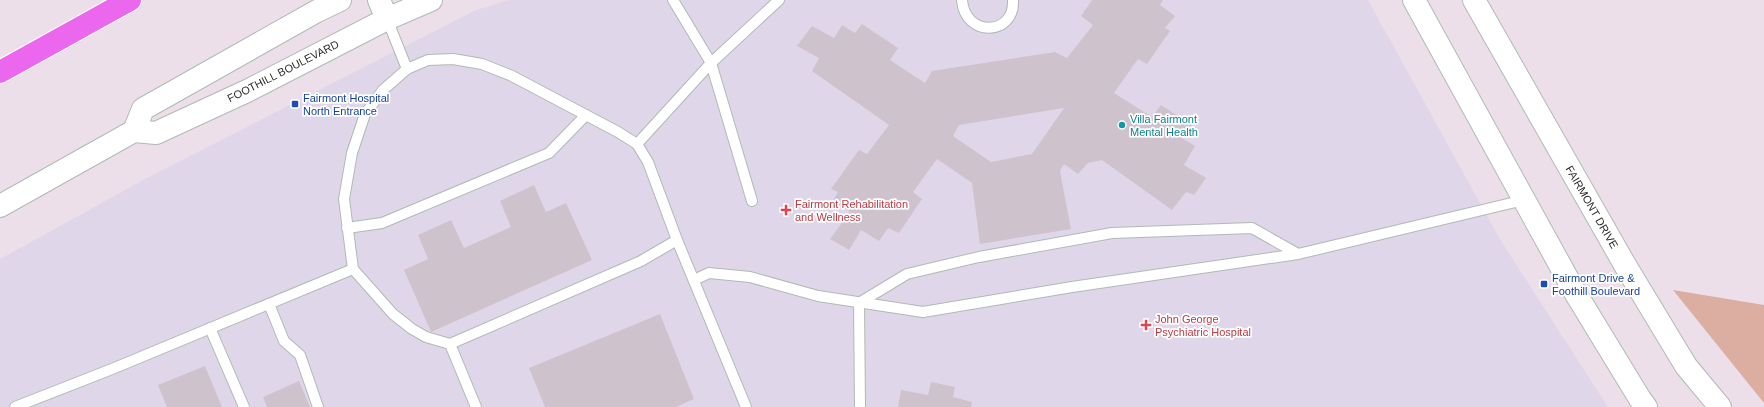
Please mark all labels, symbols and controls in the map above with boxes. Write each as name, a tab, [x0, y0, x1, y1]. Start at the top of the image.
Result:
street label: FOOTHILL BOULEVARD	[225, 38, 341, 104]
place label: Fairmont Hospital North Entrance	[303, 92, 389, 117]
marker: Fairmont Hospital North Entrance	[290, 99, 300, 109]
place label: Villa Fairmont Mental Health	[1130, 113, 1198, 138]
marker: Villa Fairmont Mental Health	[1117, 120, 1127, 130]
street label: FAIRMONT DRIVE	[1563, 164, 1621, 250]
place label: Fairmont Rehabilitation and Wellness	[795, 198, 908, 223]
marker: Fairmont Rehabilitation and Wellness	[780, 204, 792, 216]
place label: Fairmont Drive & Foothill Boulevard	[1552, 272, 1640, 297]
marker: Fairmont Drive & Foothill Boulevard	[1539, 279, 1549, 289]
place label: John George Psychiatric Hospital	[1155, 313, 1251, 338]
marker: John George Psychiatric Hospital	[1140, 319, 1152, 331]

